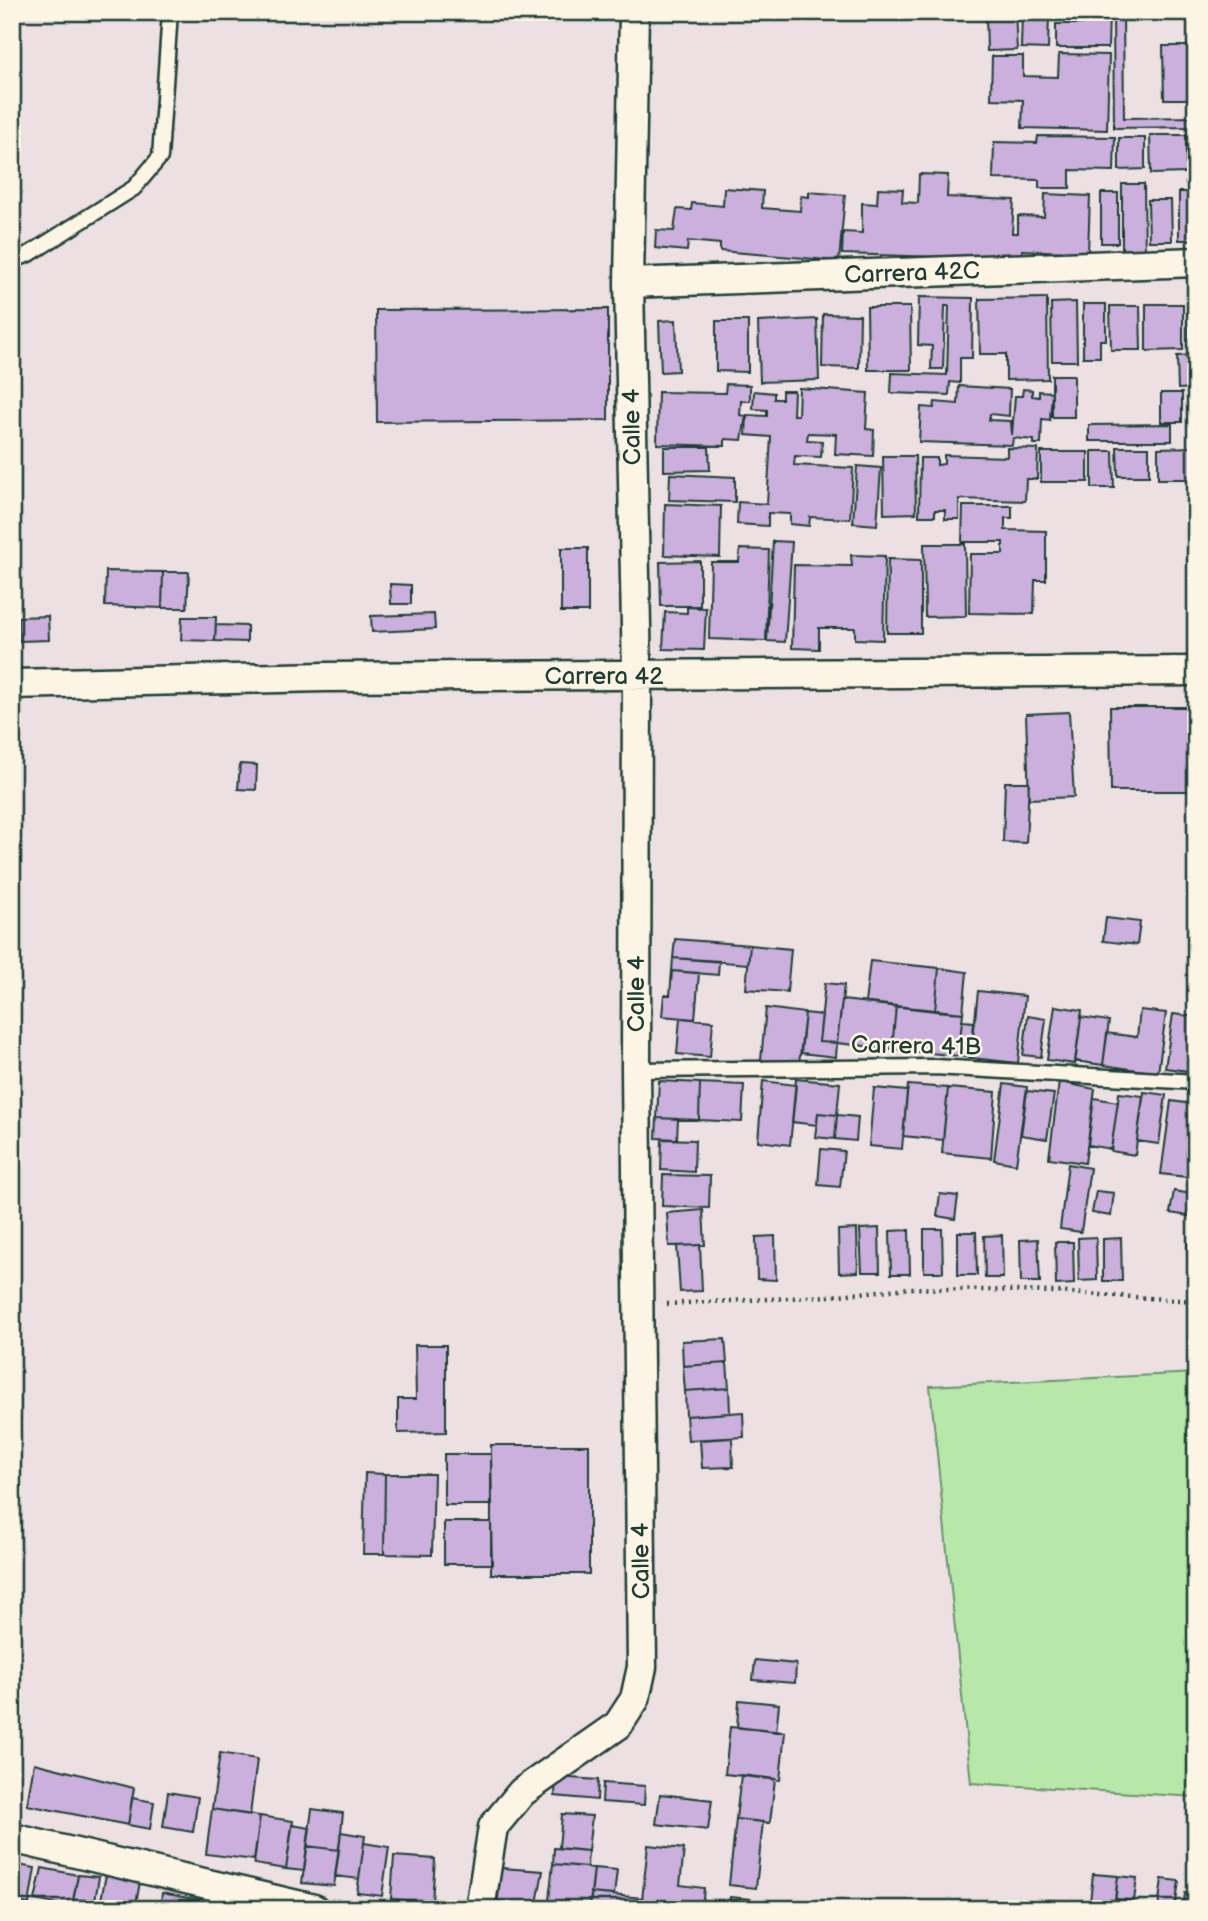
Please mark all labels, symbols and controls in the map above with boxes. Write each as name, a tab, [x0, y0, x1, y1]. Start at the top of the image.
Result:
street label: Carrera 42C	[844, 256, 980, 290]
street label: Calle 4	[617, 388, 647, 466]
street label: Carrera 42	[545, 662, 663, 691]
street label: Calle 4	[622, 955, 651, 1032]
street label: Carrera 41B	[851, 1030, 981, 1062]
street label: Calle 4	[626, 1522, 656, 1600]

